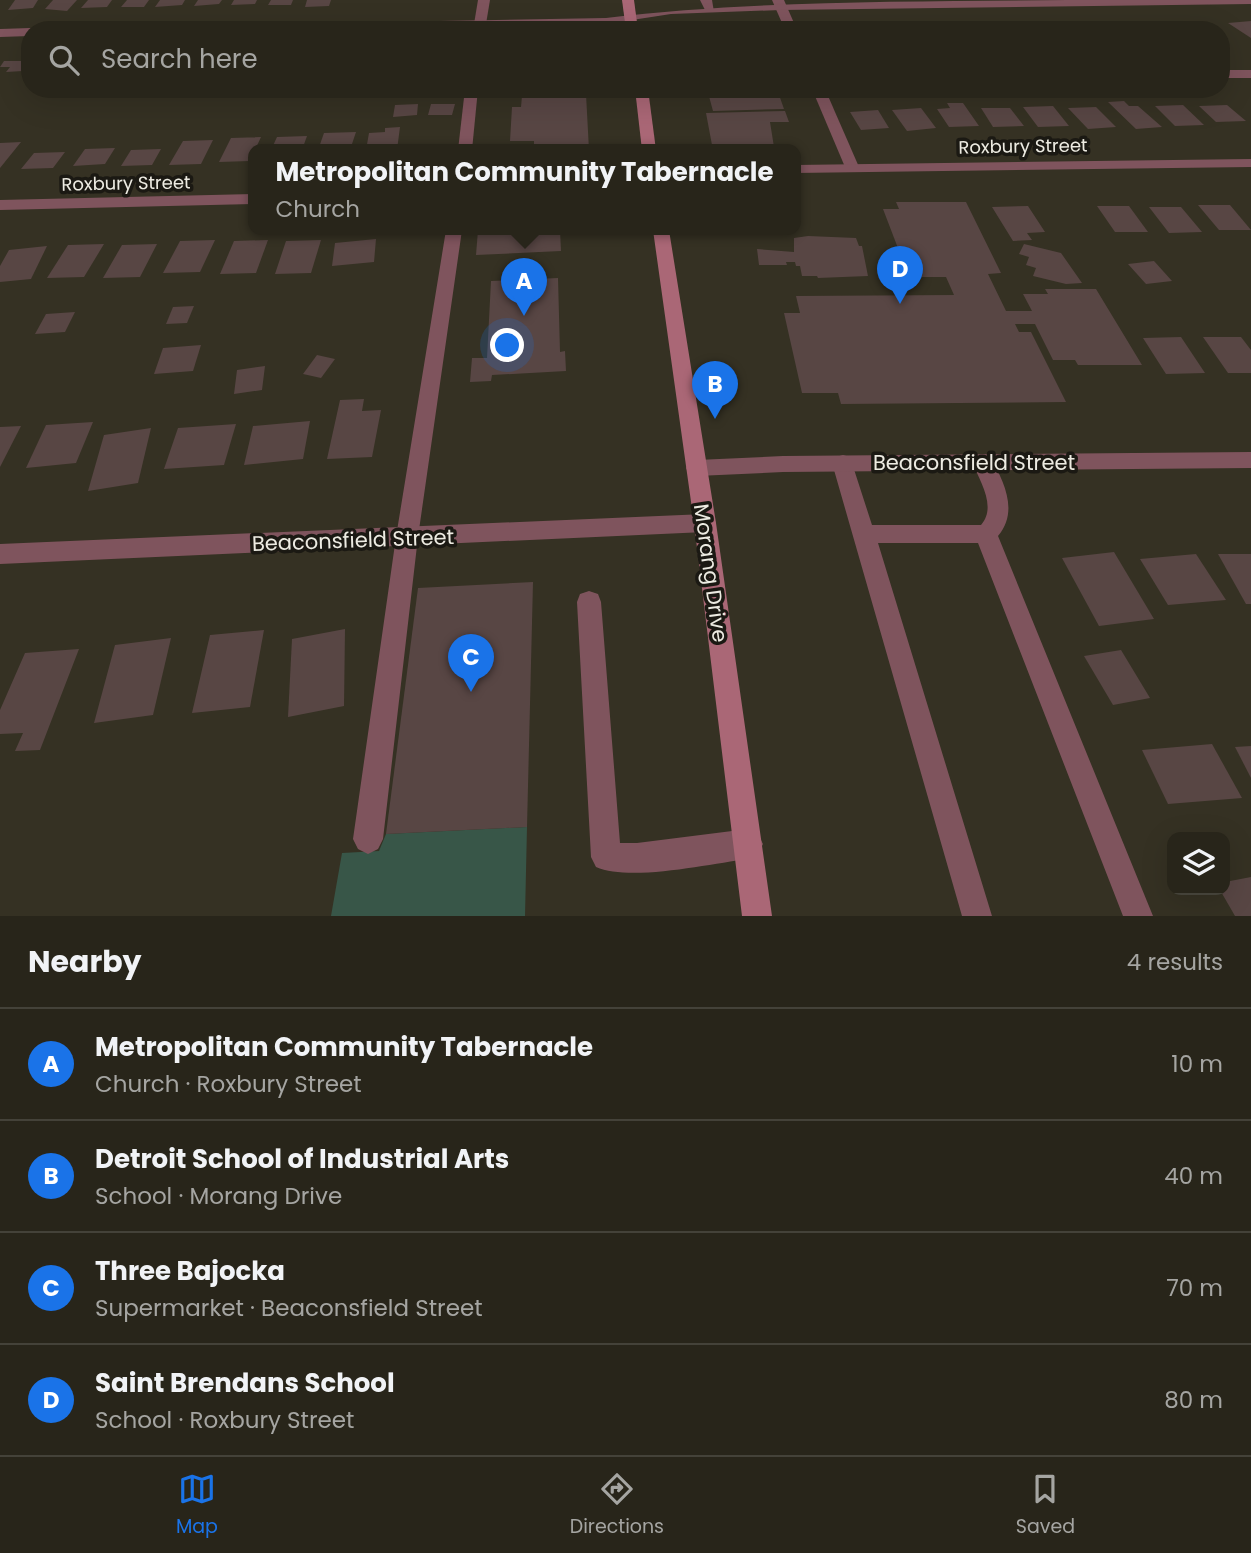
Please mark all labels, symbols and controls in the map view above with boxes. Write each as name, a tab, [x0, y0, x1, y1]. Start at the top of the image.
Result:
search box	[21, 21, 1230, 98]
icon: search	[45, 41, 83, 79]
text: Search here	[101, 41, 258, 77]
street label: Roxbury Street	[958, 132, 1088, 160]
popup	[248, 144, 801, 235]
text: Metropolitan Community Tabernacle	[275, 154, 774, 190]
street label: Roxbury Street	[61, 169, 191, 197]
text: Church	[275, 193, 360, 225]
pin: D	[877, 246, 923, 304]
pin: A	[501, 258, 547, 316]
your location	[490, 328, 524, 362]
pin: B	[692, 361, 738, 419]
street label: Beaconsfield Street	[873, 448, 1075, 477]
street label: Morang Drive	[687, 502, 735, 644]
street label: Beaconsfield Street	[251, 522, 455, 558]
pin: C	[448, 634, 494, 692]
map controls	[1167, 832, 1230, 895]
button: layers	[1167, 832, 1230, 895]
text: Nearby	[28, 940, 142, 983]
text: 4 results	[1127, 946, 1223, 978]
text: Metropolitan Community Tabernacle	[95, 1029, 593, 1065]
text: A	[43, 1048, 59, 1080]
text: 10 m	[1171, 1048, 1223, 1080]
text: Church · Roxbury Street	[95, 1068, 362, 1100]
text: Detroit School of Industrial Arts	[95, 1141, 509, 1177]
text: B	[43, 1160, 59, 1192]
text: 40 m	[1164, 1160, 1223, 1192]
text: School · Morang Drive	[95, 1180, 342, 1212]
text: Three Bajocka	[95, 1253, 285, 1289]
text: C	[42, 1272, 60, 1304]
text: 70 m	[1166, 1272, 1223, 1304]
text: Supermarket · Beaconsfield Street	[95, 1292, 483, 1324]
text: Saint Brendans School	[95, 1365, 395, 1401]
text: D	[43, 1384, 59, 1416]
text: 80 m	[1164, 1384, 1223, 1416]
text: School · Roxbury Street	[95, 1404, 354, 1436]
tab: Map	[176, 1470, 218, 1541]
tab: Directions	[570, 1470, 664, 1541]
tab: Saved	[1016, 1470, 1075, 1541]

